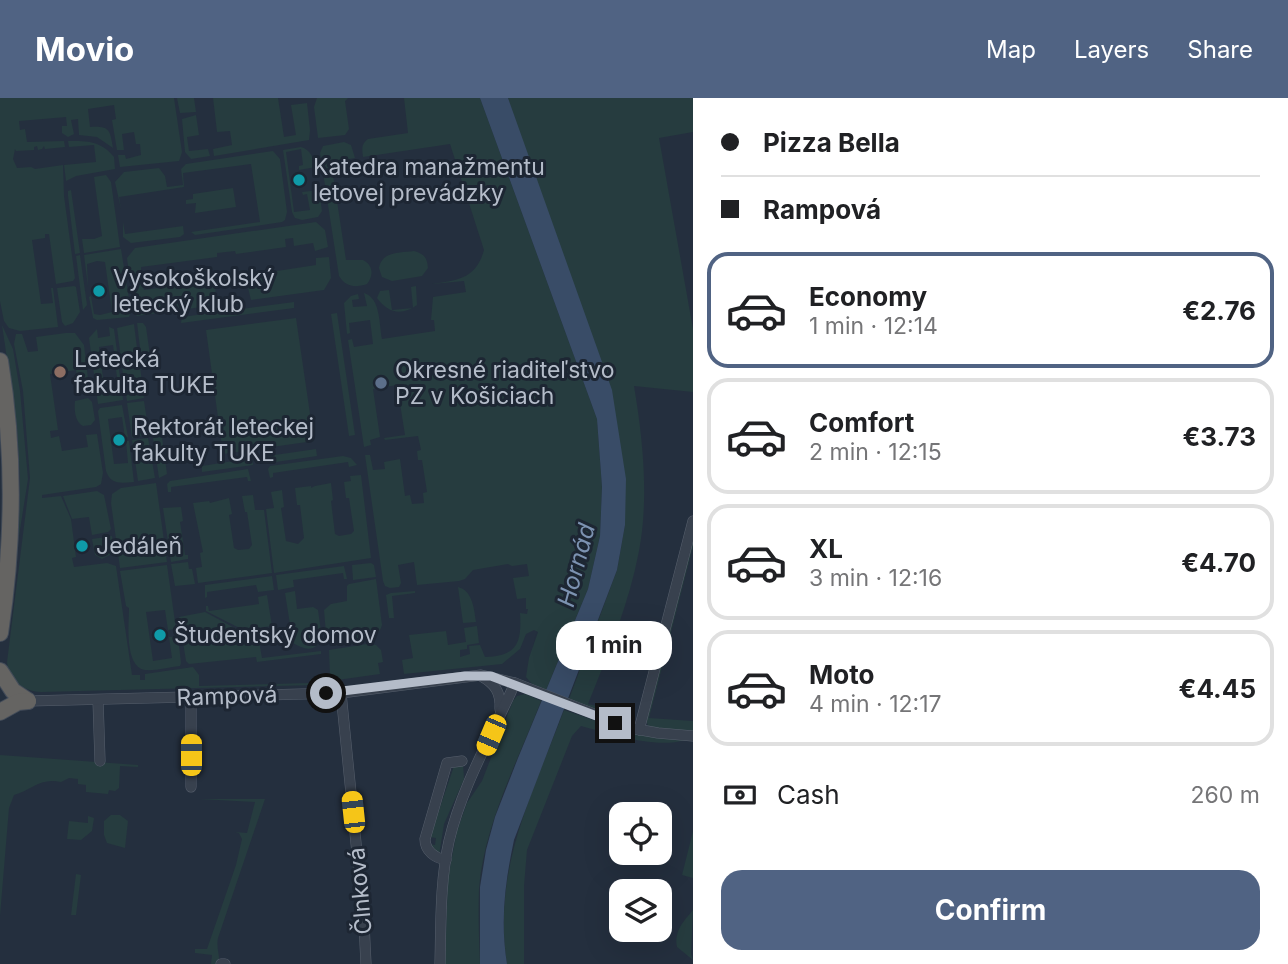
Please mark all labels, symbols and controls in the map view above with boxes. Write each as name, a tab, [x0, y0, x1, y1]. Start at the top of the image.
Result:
text: Movio	[35, 29, 134, 69]
text: Map	[986, 35, 1036, 64]
text: Layers	[1074, 35, 1149, 64]
text: Share	[1187, 35, 1253, 64]
text: Pizza Bella	[763, 127, 900, 158]
place label: Katedra manažmentu letovej prevádzky	[313, 153, 545, 207]
marker: Katedra manažmentu letovej prevádzky	[291, 172, 307, 188]
text: Rampová	[763, 194, 881, 225]
place label: Vysokoškolský letecký klub	[113, 264, 275, 318]
icon: car	[725, 279, 788, 342]
text: Economy	[809, 281, 927, 312]
marker: Vysokoškolský letecký klub	[91, 283, 107, 299]
text: €2.76	[1182, 295, 1256, 326]
text: 1 min · 12:14	[809, 312, 938, 340]
place label: Letecká fakulta TUKE	[74, 345, 215, 399]
place label: Okresné riaditeľstvo PZ v Košiciach	[395, 356, 615, 410]
marker: Letecká fakulta TUKE	[52, 364, 68, 380]
marker: Okresné riaditeľstvo PZ v Košiciach	[373, 375, 389, 391]
icon: car	[725, 405, 788, 468]
text: Comfort	[809, 407, 914, 438]
place label: Rektorát leteckej fakulty TUKE	[133, 413, 314, 467]
text: €3.73	[1182, 421, 1256, 452]
marker: Rektorát leteckej fakulty TUKE	[111, 432, 127, 448]
text: 2 min · 12:15	[809, 438, 942, 466]
water label: Hornád	[551, 520, 601, 610]
icon: car	[725, 531, 788, 594]
place label: Jedáleň	[96, 532, 182, 560]
text: XL	[809, 533, 843, 564]
marker: Jedáleň	[74, 538, 90, 554]
text: €4.70	[1181, 547, 1256, 578]
text: 3 min · 12:16	[809, 564, 942, 592]
place label: Študentský domov	[174, 621, 377, 649]
callout: 1 min	[557, 622, 673, 670]
marker: Študentský domov	[152, 627, 168, 643]
text: 1 min	[586, 631, 642, 659]
icon: car	[725, 657, 788, 720]
text: Moto	[809, 659, 874, 690]
text: €4.45	[1179, 673, 1256, 704]
route start	[310, 677, 342, 709]
street label: Rampová	[176, 680, 278, 712]
text: 4 min · 12:17	[809, 690, 942, 718]
route end	[599, 707, 631, 739]
car	[474, 712, 509, 758]
car	[181, 734, 202, 776]
icon: cash	[721, 776, 759, 814]
text: Cash	[777, 779, 840, 810]
text: 260 m	[1191, 781, 1260, 809]
car	[341, 790, 366, 834]
map controls	[609, 802, 672, 942]
button: locate	[609, 802, 672, 865]
street label: Člnková	[342, 846, 378, 936]
button: Confirm	[721, 870, 1260, 950]
button: layers	[609, 879, 672, 942]

